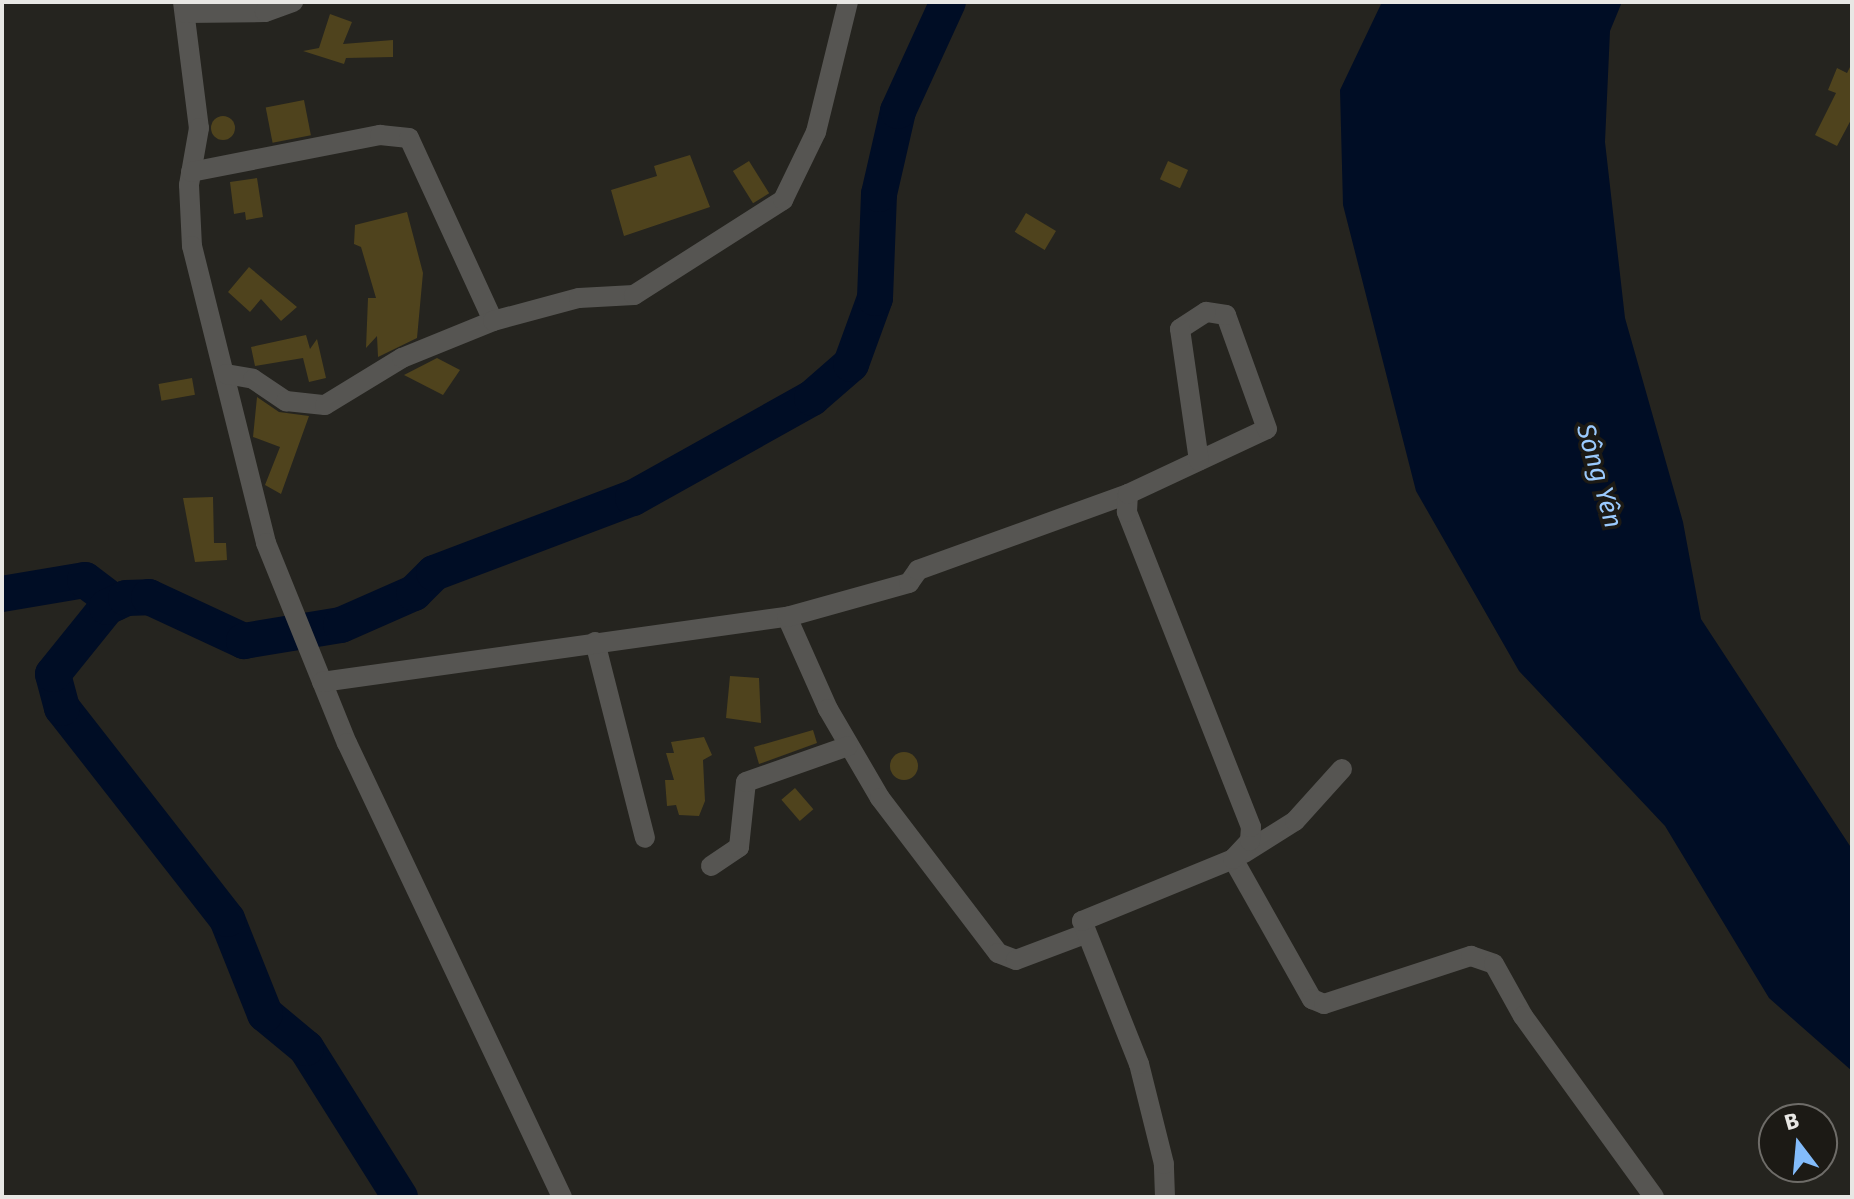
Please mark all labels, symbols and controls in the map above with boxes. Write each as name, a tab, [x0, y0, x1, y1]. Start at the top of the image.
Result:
water label: Sông Yên	[1569, 420, 1629, 532]
north arrow	[1758, 1103, 1838, 1183]
text: B	[1782, 1107, 1802, 1136]

